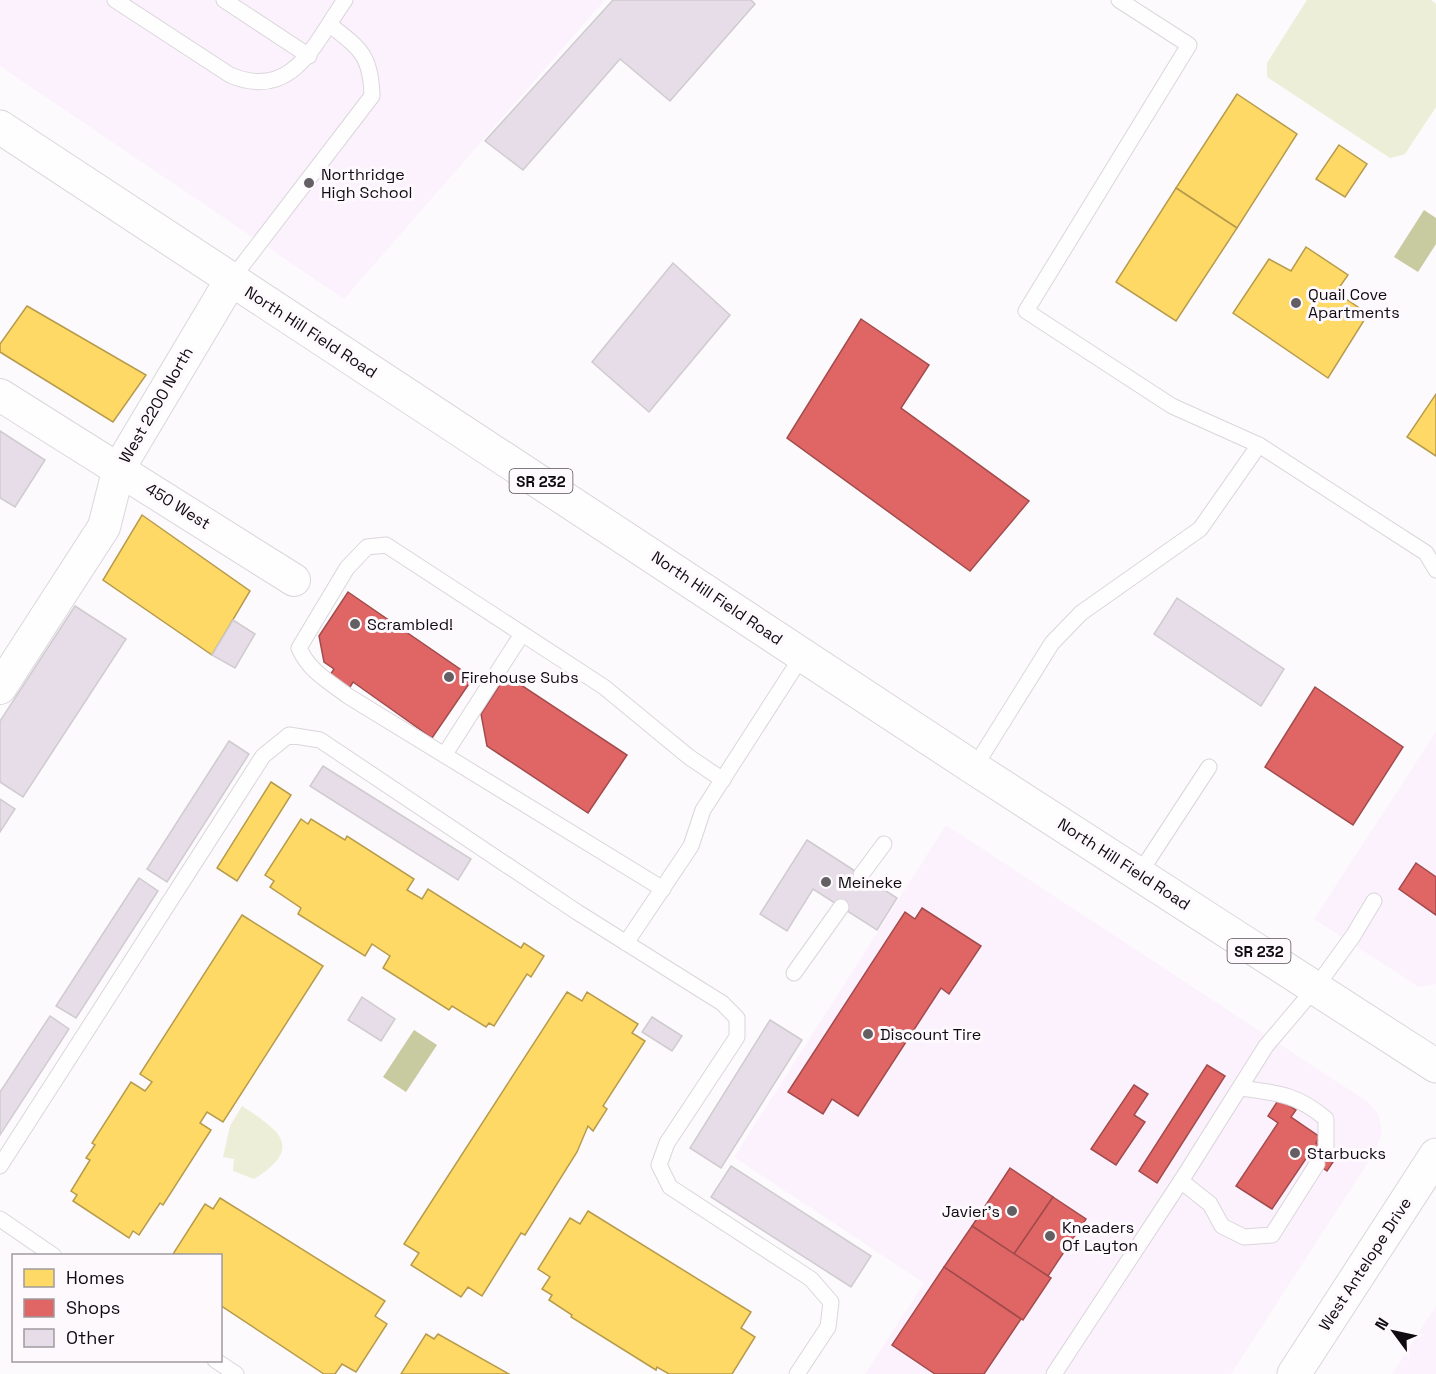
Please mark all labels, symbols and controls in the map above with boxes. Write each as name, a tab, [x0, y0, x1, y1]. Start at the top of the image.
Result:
place label: Northridge High School	[321, 164, 412, 203]
marker: Northridge High School	[302, 176, 316, 190]
street label: North Hill Field Road	[241, 281, 381, 383]
place label: Quail Cove Apartments	[1308, 284, 1400, 323]
marker: Quail Cove Apartments	[1289, 296, 1303, 310]
street label: West 2200 North	[114, 343, 198, 467]
road number: SR 232	[510, 469, 572, 493]
street label: 450 West	[142, 478, 214, 534]
street label: North Hill Field Road	[647, 546, 787, 650]
place label: Scrambled!	[367, 614, 453, 635]
marker: Scrambled!	[348, 617, 362, 631]
place label: Firehouse Subs	[461, 667, 579, 688]
marker: Firehouse Subs	[442, 670, 456, 684]
street label: North Hill Field Road	[1054, 813, 1194, 915]
place label: Meineke	[838, 872, 902, 893]
marker: Meineke	[819, 875, 833, 889]
road number: SR 232	[1228, 939, 1290, 963]
place label: Discount Tire	[880, 1024, 981, 1045]
marker: Discount Tire	[861, 1027, 875, 1041]
place label: Starbucks	[1307, 1143, 1386, 1164]
marker: Starbucks	[1288, 1146, 1302, 1160]
street label: West Antelope Drive	[1314, 1193, 1416, 1335]
place label: Javier's	[942, 1201, 1000, 1222]
marker: Javier's	[1005, 1204, 1019, 1218]
place label: Kneaders Of Layton	[1062, 1217, 1138, 1256]
marker: Kneaders Of Layton	[1043, 1229, 1057, 1243]
legend	[12, 1254, 222, 1362]
text: Homes	[66, 1266, 125, 1289]
text: Shops	[66, 1296, 120, 1319]
north arrow	[1364, 1302, 1424, 1362]
text: N	[1370, 1314, 1394, 1334]
text: Other	[66, 1326, 115, 1349]

